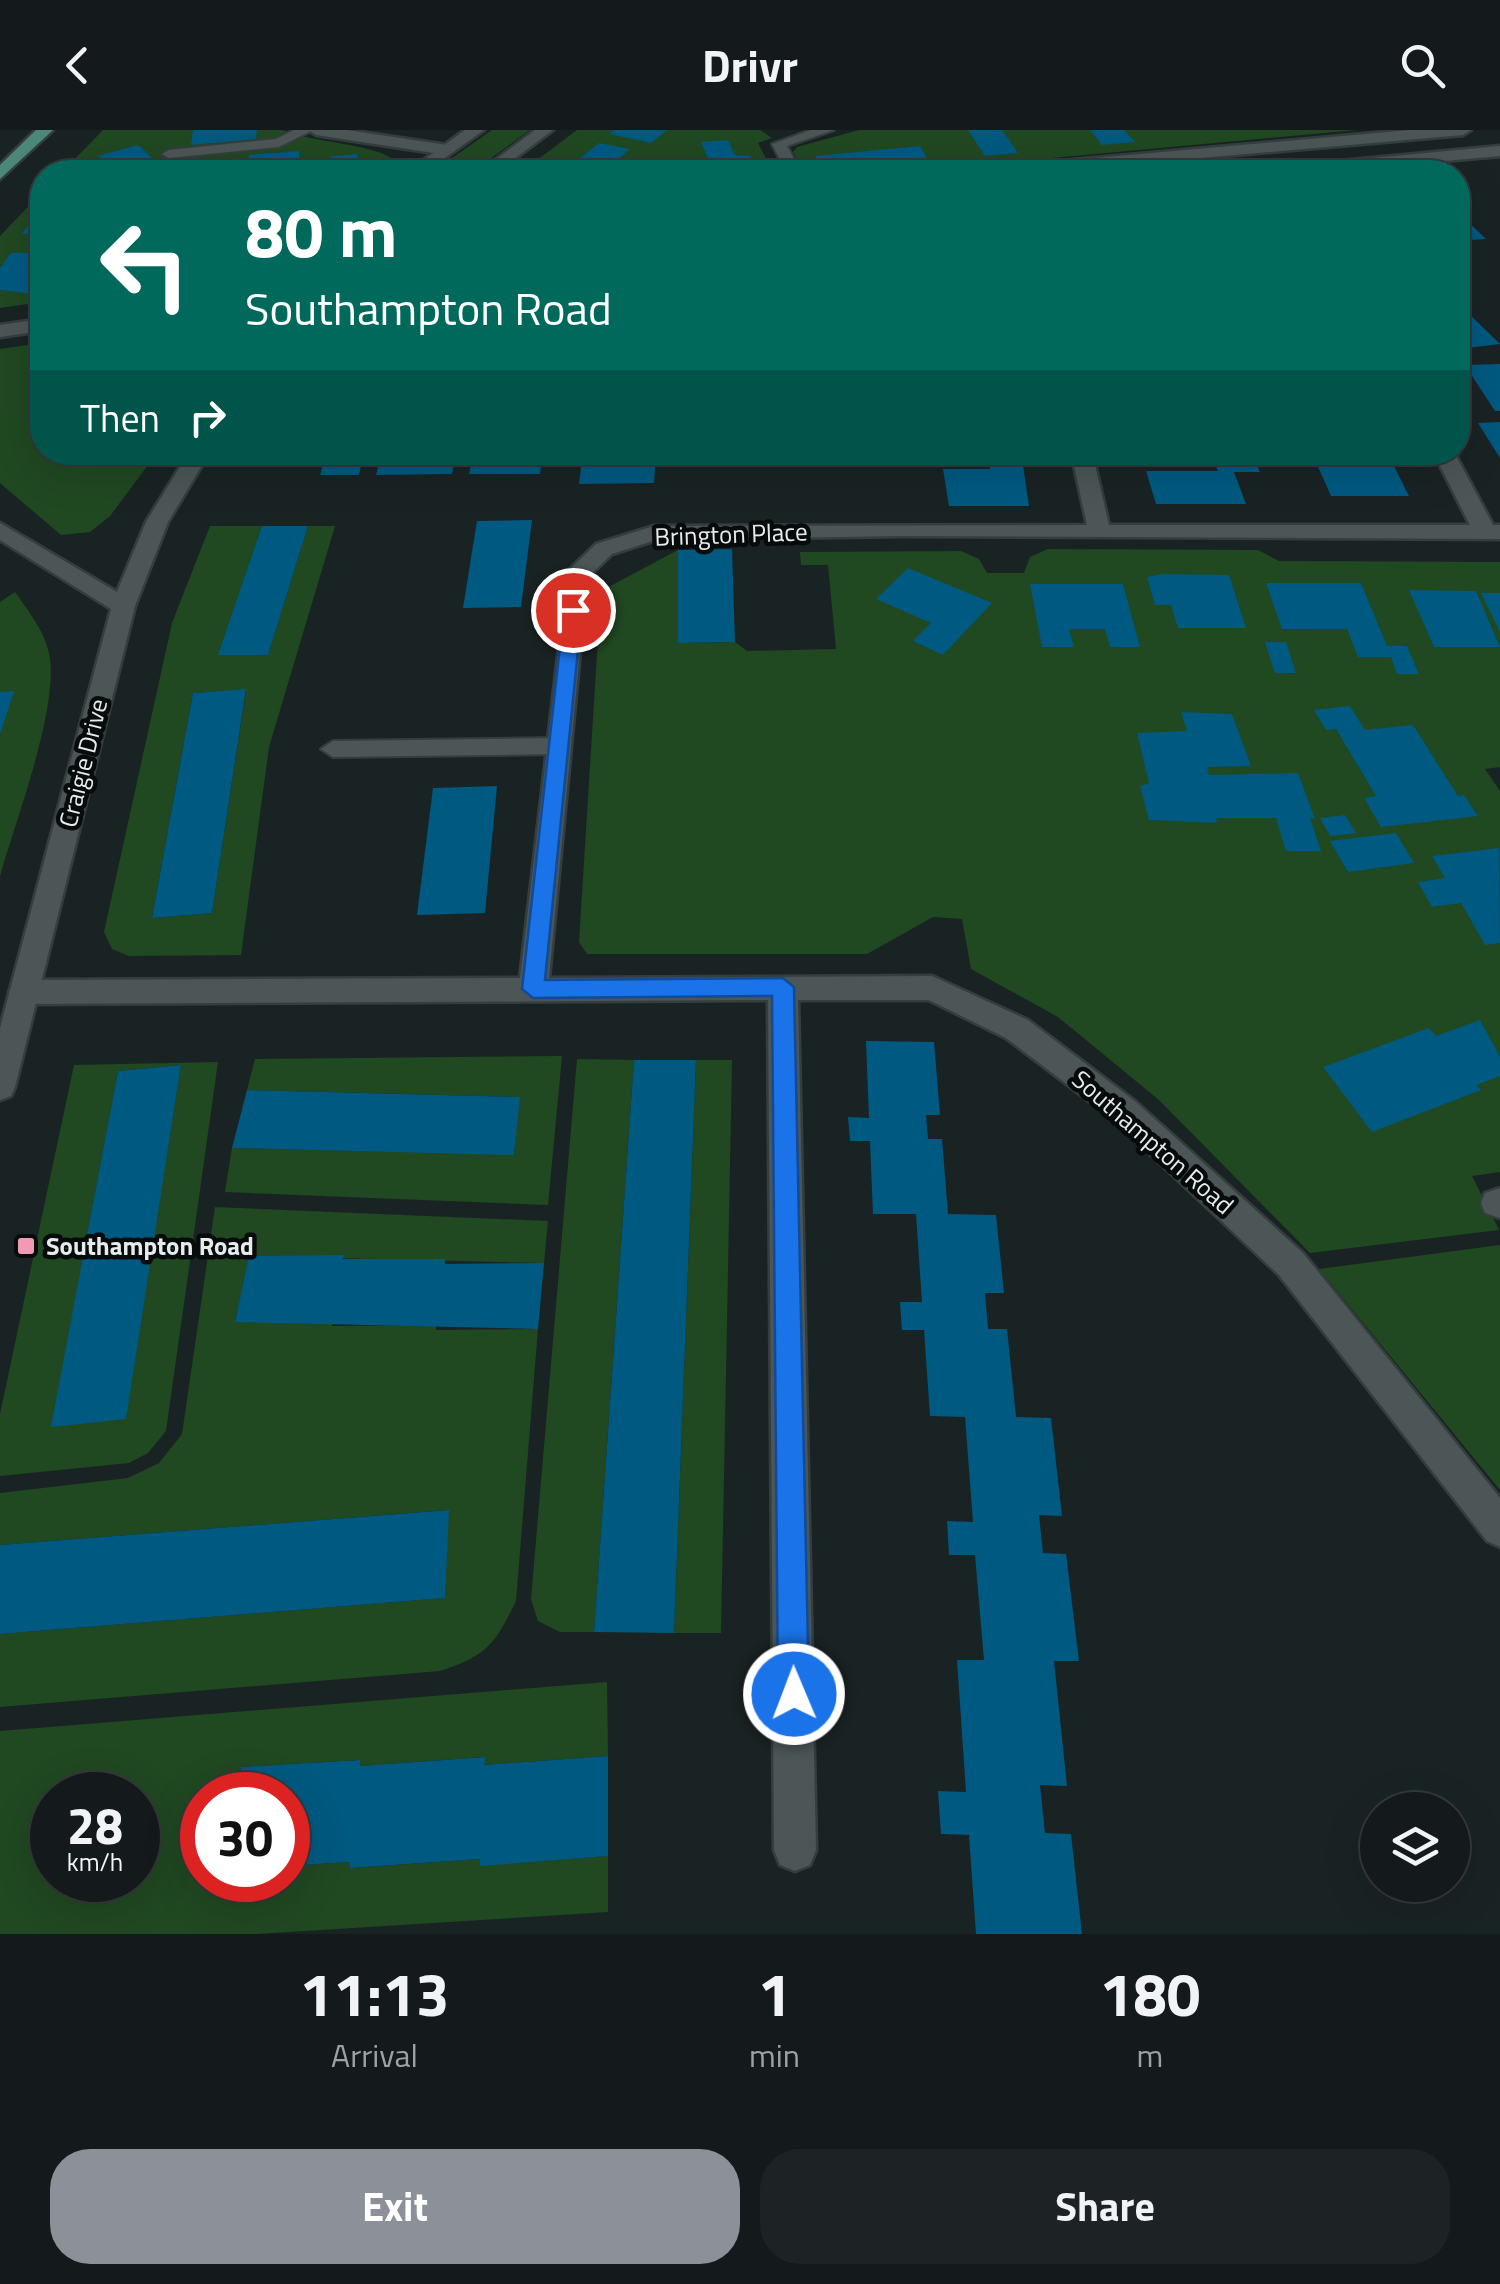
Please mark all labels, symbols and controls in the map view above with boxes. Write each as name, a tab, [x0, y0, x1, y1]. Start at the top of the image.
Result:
text: Drivr	[702, 31, 798, 99]
icon: back	[50, 38, 105, 93]
icon: search	[1395, 38, 1450, 93]
text: 80 m	[245, 178, 398, 284]
icon: left	[80, 200, 210, 330]
text: Southampton Road	[245, 274, 612, 342]
text: Then	[80, 389, 160, 447]
icon: right	[180, 390, 235, 445]
street label: Brington Place	[654, 512, 808, 556]
pin	[531, 568, 616, 653]
icon: arrive	[546, 583, 601, 638]
street label: Craigie Drive	[49, 695, 117, 831]
street label: Southampton Road	[1064, 1061, 1242, 1223]
place label: Southampton Road	[46, 1227, 254, 1265]
marker: Southampton Road	[15, 1235, 37, 1257]
position arrow	[742, 1642, 846, 1746]
speed limit sign: 30	[180, 1772, 310, 1902]
text: 28	[67, 1787, 123, 1863]
map controls	[1360, 1792, 1470, 1902]
button: layers	[1360, 1792, 1470, 1902]
text: km/h	[67, 1843, 123, 1881]
text: 11:13	[300, 1948, 449, 2039]
text: 1	[758, 1948, 791, 2039]
text: 180	[1100, 1948, 1200, 2039]
text: Arrival	[331, 2031, 418, 2079]
text: min	[749, 2031, 800, 2079]
text: m	[1137, 2031, 1163, 2079]
button: Exit	[50, 2149, 740, 2264]
button: Share	[760, 2149, 1450, 2264]

